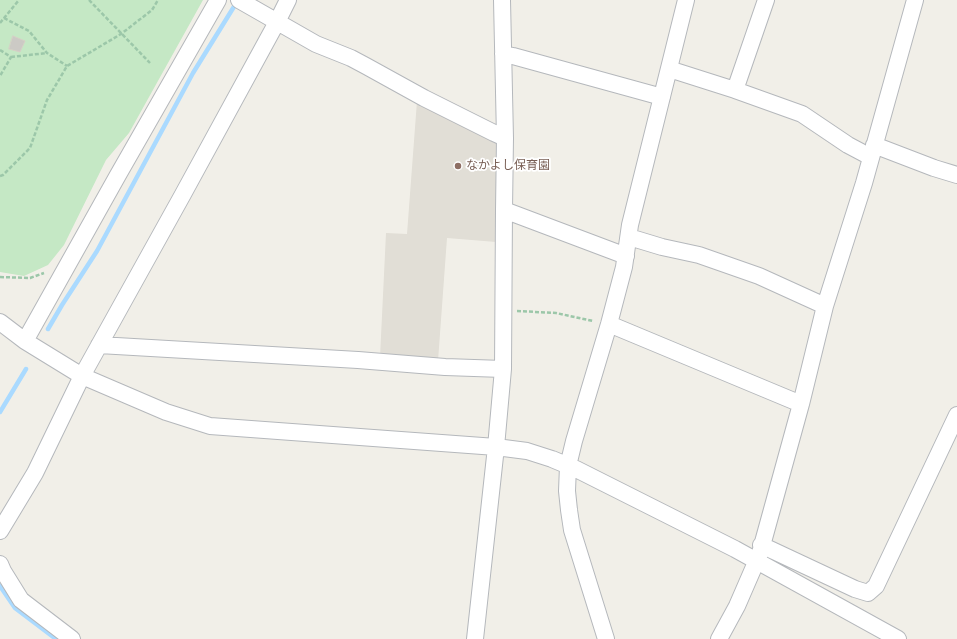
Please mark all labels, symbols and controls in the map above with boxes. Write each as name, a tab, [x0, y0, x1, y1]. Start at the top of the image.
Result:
place label: なかよし保育園	[466, 159, 550, 173]
marker: なかよし保育園	[453, 161, 463, 171]

